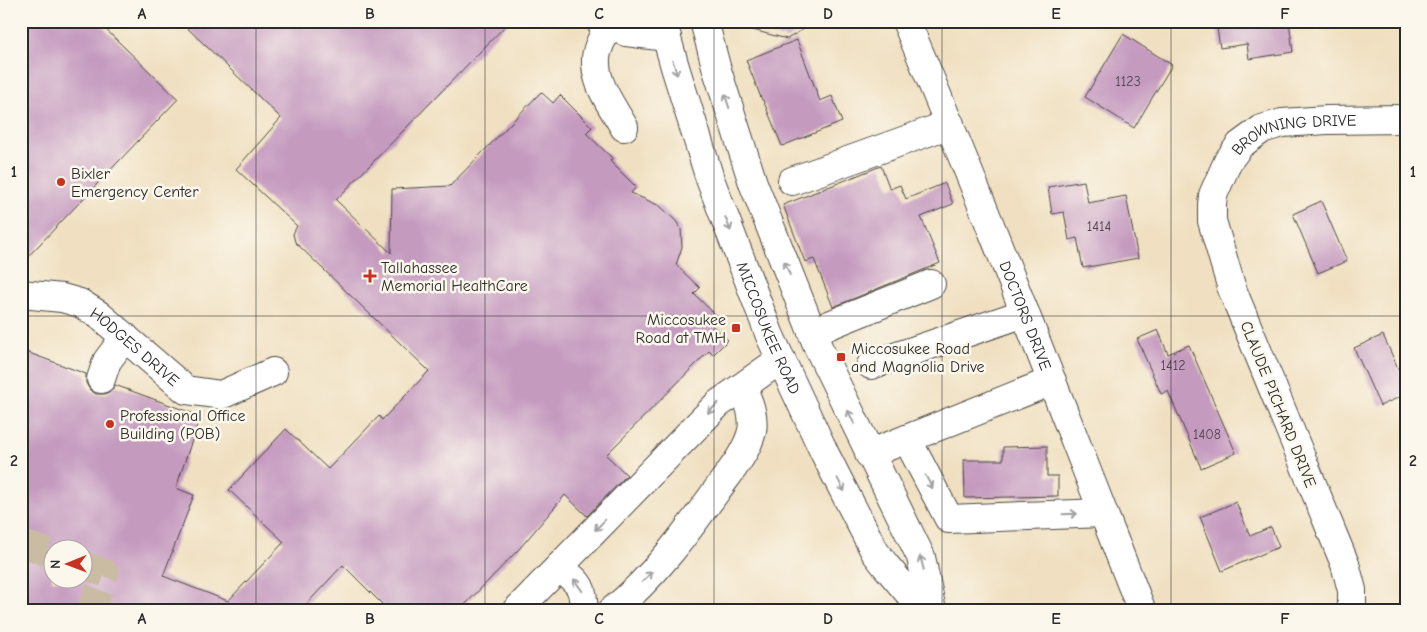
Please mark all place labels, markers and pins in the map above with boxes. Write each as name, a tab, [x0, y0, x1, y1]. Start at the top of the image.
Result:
place label: Bixler Emergency Center	[71, 165, 199, 201]
marker: Bixler Emergency Center	[55, 176, 67, 188]
place label: Tallahassee Memorial HealthCare	[381, 259, 528, 295]
marker: Tallahassee Memorial HealthCare	[363, 269, 377, 283]
place label: Miccosukee Road at TMH	[636, 311, 726, 347]
marker: Miccosukee Road at TMH	[730, 322, 742, 334]
place label: Miccosukee Road and Magnolia Drive	[851, 340, 985, 376]
marker: Miccosukee Road and Magnolia Drive	[835, 351, 847, 363]
place label: Professional Office Building (POB)	[120, 407, 246, 443]
marker: Professional Office Building (POB)	[104, 418, 116, 430]

